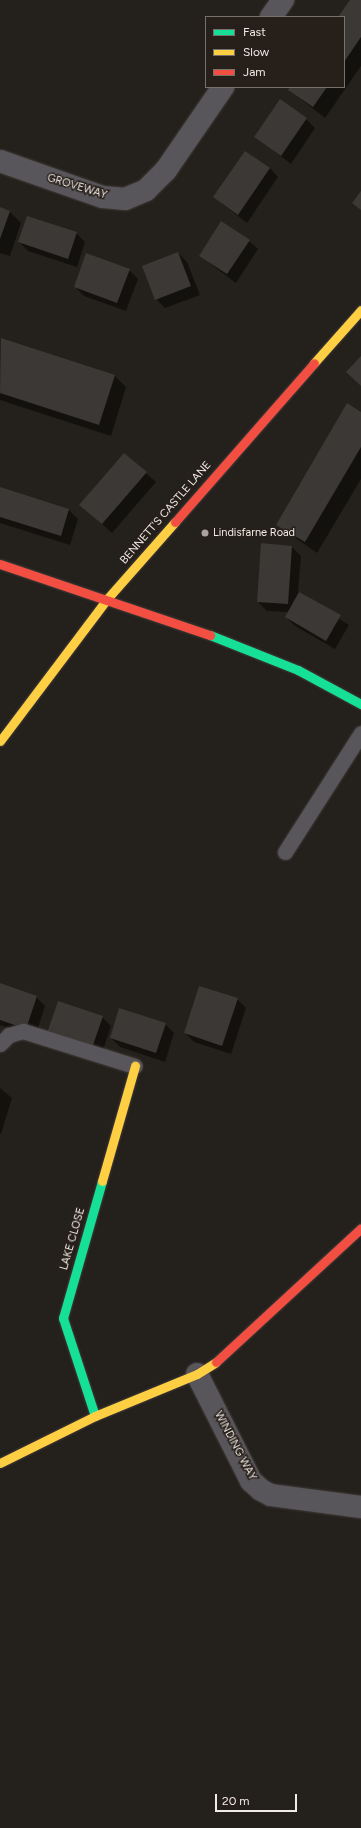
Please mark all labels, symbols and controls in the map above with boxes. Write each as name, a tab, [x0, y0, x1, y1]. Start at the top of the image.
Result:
legend	[205, 16, 345, 88]
text: Fast	[243, 25, 266, 39]
text: Slow	[243, 45, 269, 59]
text: Jam	[243, 65, 266, 79]
street label: GROVEWAY	[45, 172, 109, 202]
street label: BENNETT'S CASTLE LANE	[118, 459, 214, 567]
place label: Lindisfarne Road	[213, 526, 295, 540]
marker: Lindisfarne Road	[200, 528, 210, 538]
street label: LAKE CLOSE	[58, 1206, 88, 1272]
street label: WINDING WAY	[211, 1409, 259, 1483]
scale bar	[217, 1786, 299, 1812]
text: 20 m	[222, 1794, 250, 1808]

